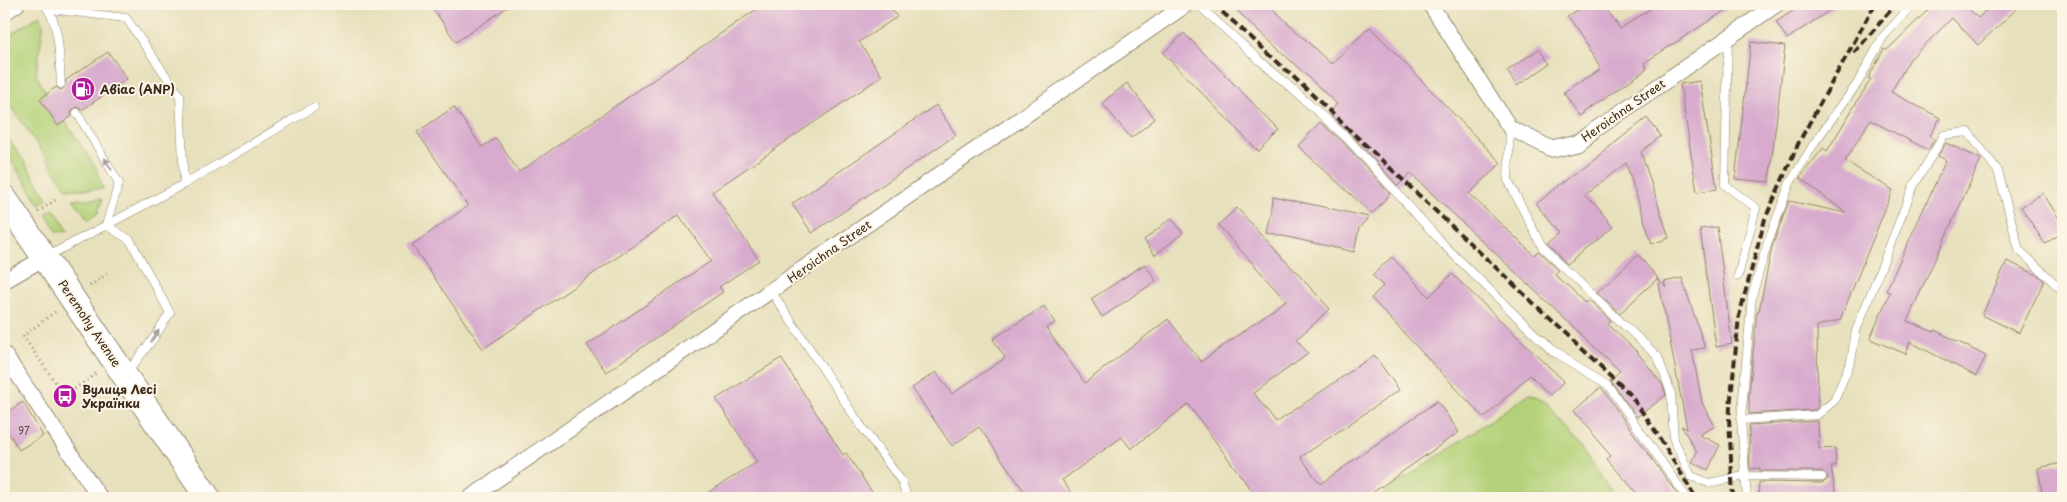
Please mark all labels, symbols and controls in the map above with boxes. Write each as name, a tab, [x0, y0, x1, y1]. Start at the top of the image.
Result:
street label: Heroichna Street	[1577, 74, 1669, 146]
fuel station icon: Авіас (ANP)	[70, 76, 96, 102]
place label: Авіас (ANP)	[99, 80, 175, 98]
one-way arrow	[103, 157, 112, 170]
street label: Heroichna Street	[783, 215, 875, 287]
street label: Peremohy Avenue	[54, 276, 126, 371]
one-way arrow	[150, 329, 159, 343]
place label: Вулиця Лесі Українки	[81, 380, 157, 412]
bus stop icon: Вулиця Лесі Українки	[52, 383, 78, 409]
house number: 97	[18, 423, 30, 438]

